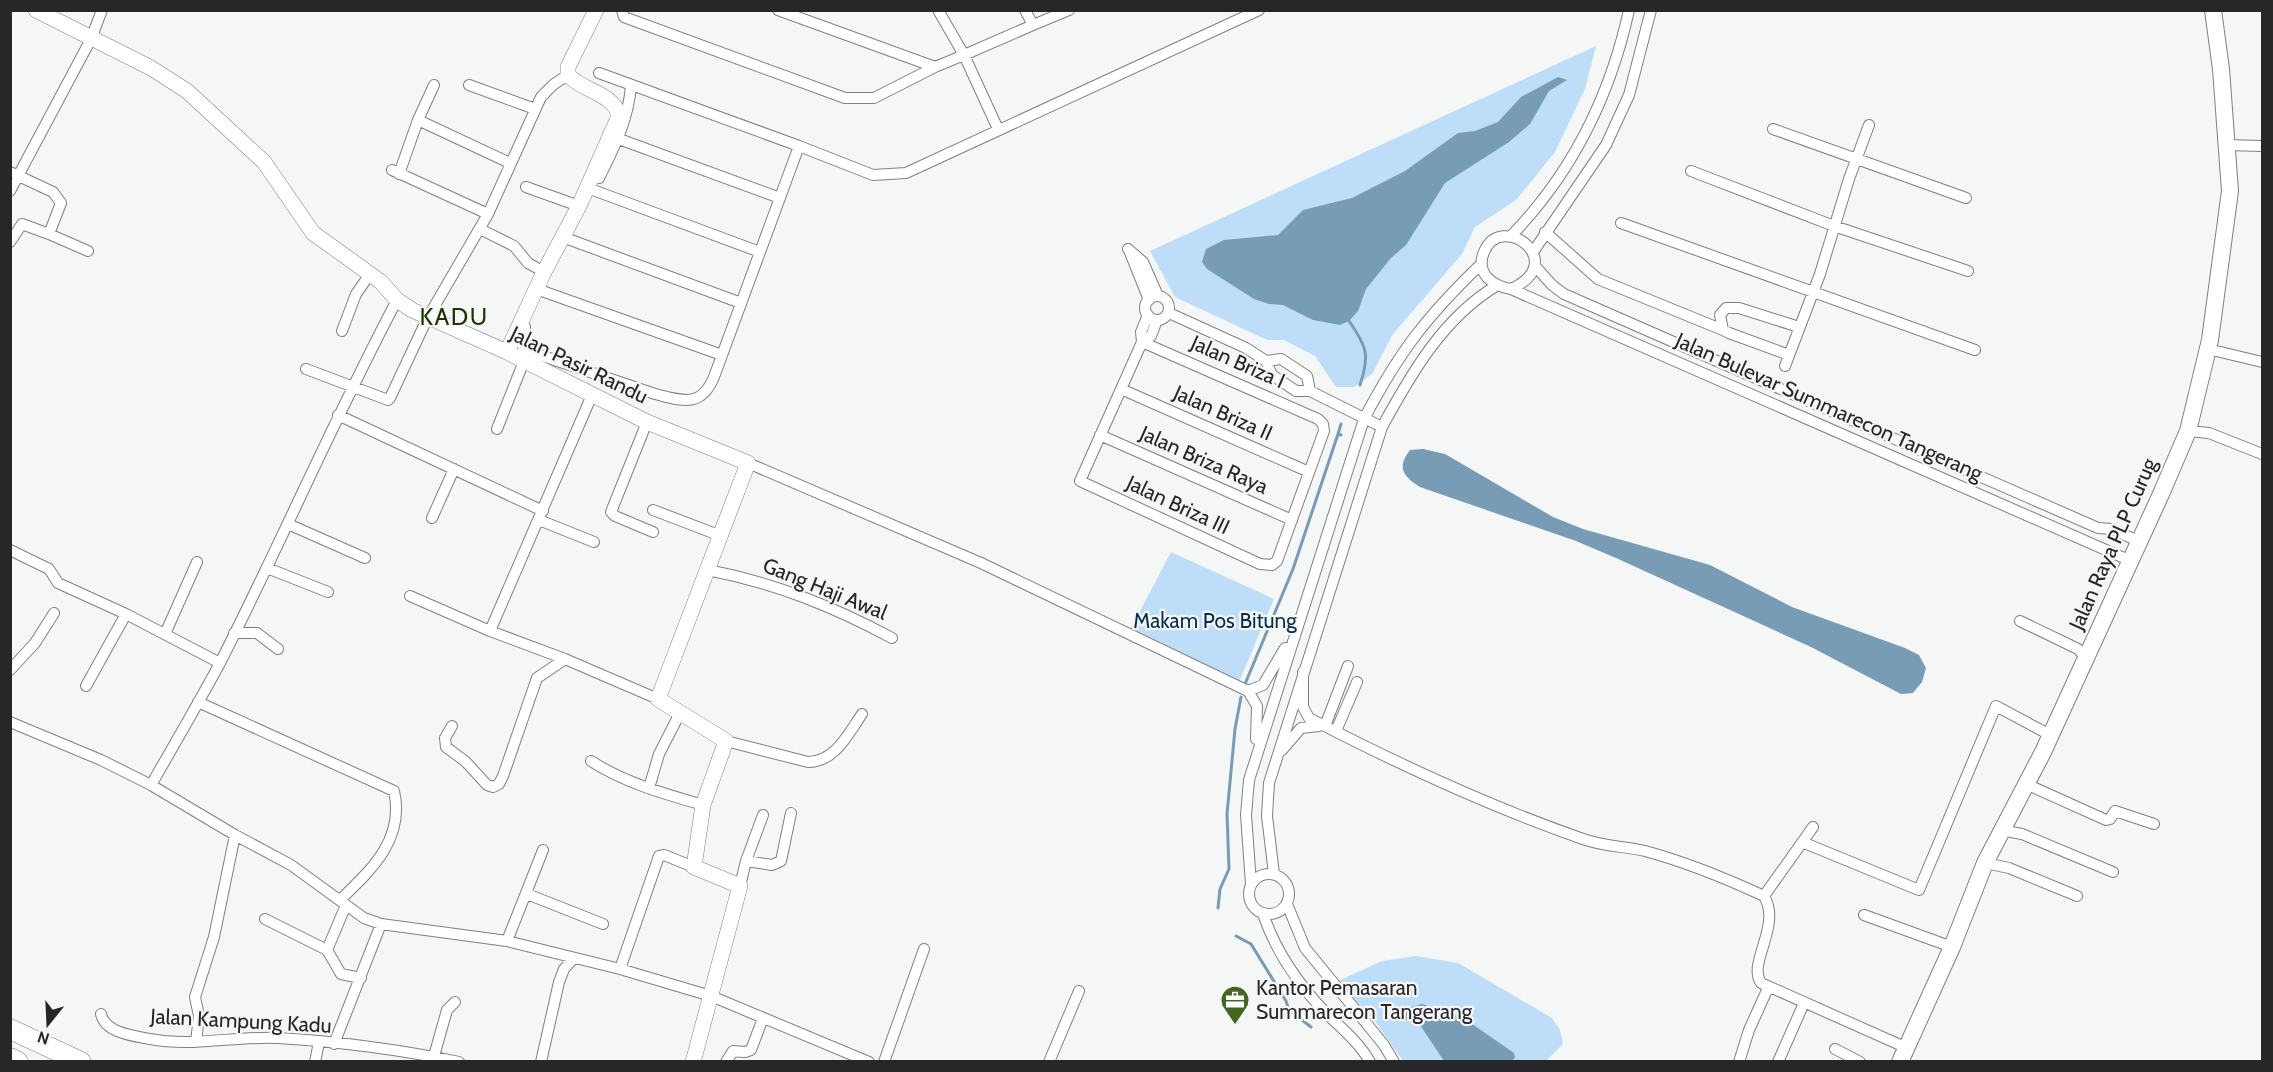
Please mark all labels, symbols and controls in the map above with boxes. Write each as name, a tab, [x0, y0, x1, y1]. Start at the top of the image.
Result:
district label: KADU	[419, 302, 489, 331]
street label: Jalan Pasir Randu	[505, 320, 652, 409]
street label: Jalan Bulevar Summarecon Tangerang	[1671, 327, 1987, 486]
street label: Jalan Briza I	[1186, 329, 1289, 393]
street label: Jalan Briza II	[1169, 379, 1277, 445]
street label: Jalan Briza Raya	[1135, 420, 1272, 499]
street label: Jalan Raya PLP Curug	[2063, 454, 2162, 634]
street label: Jalan Briza III	[1122, 469, 1234, 539]
street label: Gang Haji Awal	[759, 552, 891, 626]
park label: Makam Pos Bitung	[1133, 608, 1297, 633]
place label: Kantor Pemasaran Summarecon Tangerang	[1256, 975, 1473, 1024]
office icon: Kantor Pemasaran Summarecon Tangerang	[1219, 984, 1251, 1026]
north arrow	[18, 994, 78, 1054]
street label: Jalan Kampung Kadu	[149, 1003, 332, 1038]
text: N	[35, 1027, 52, 1049]

